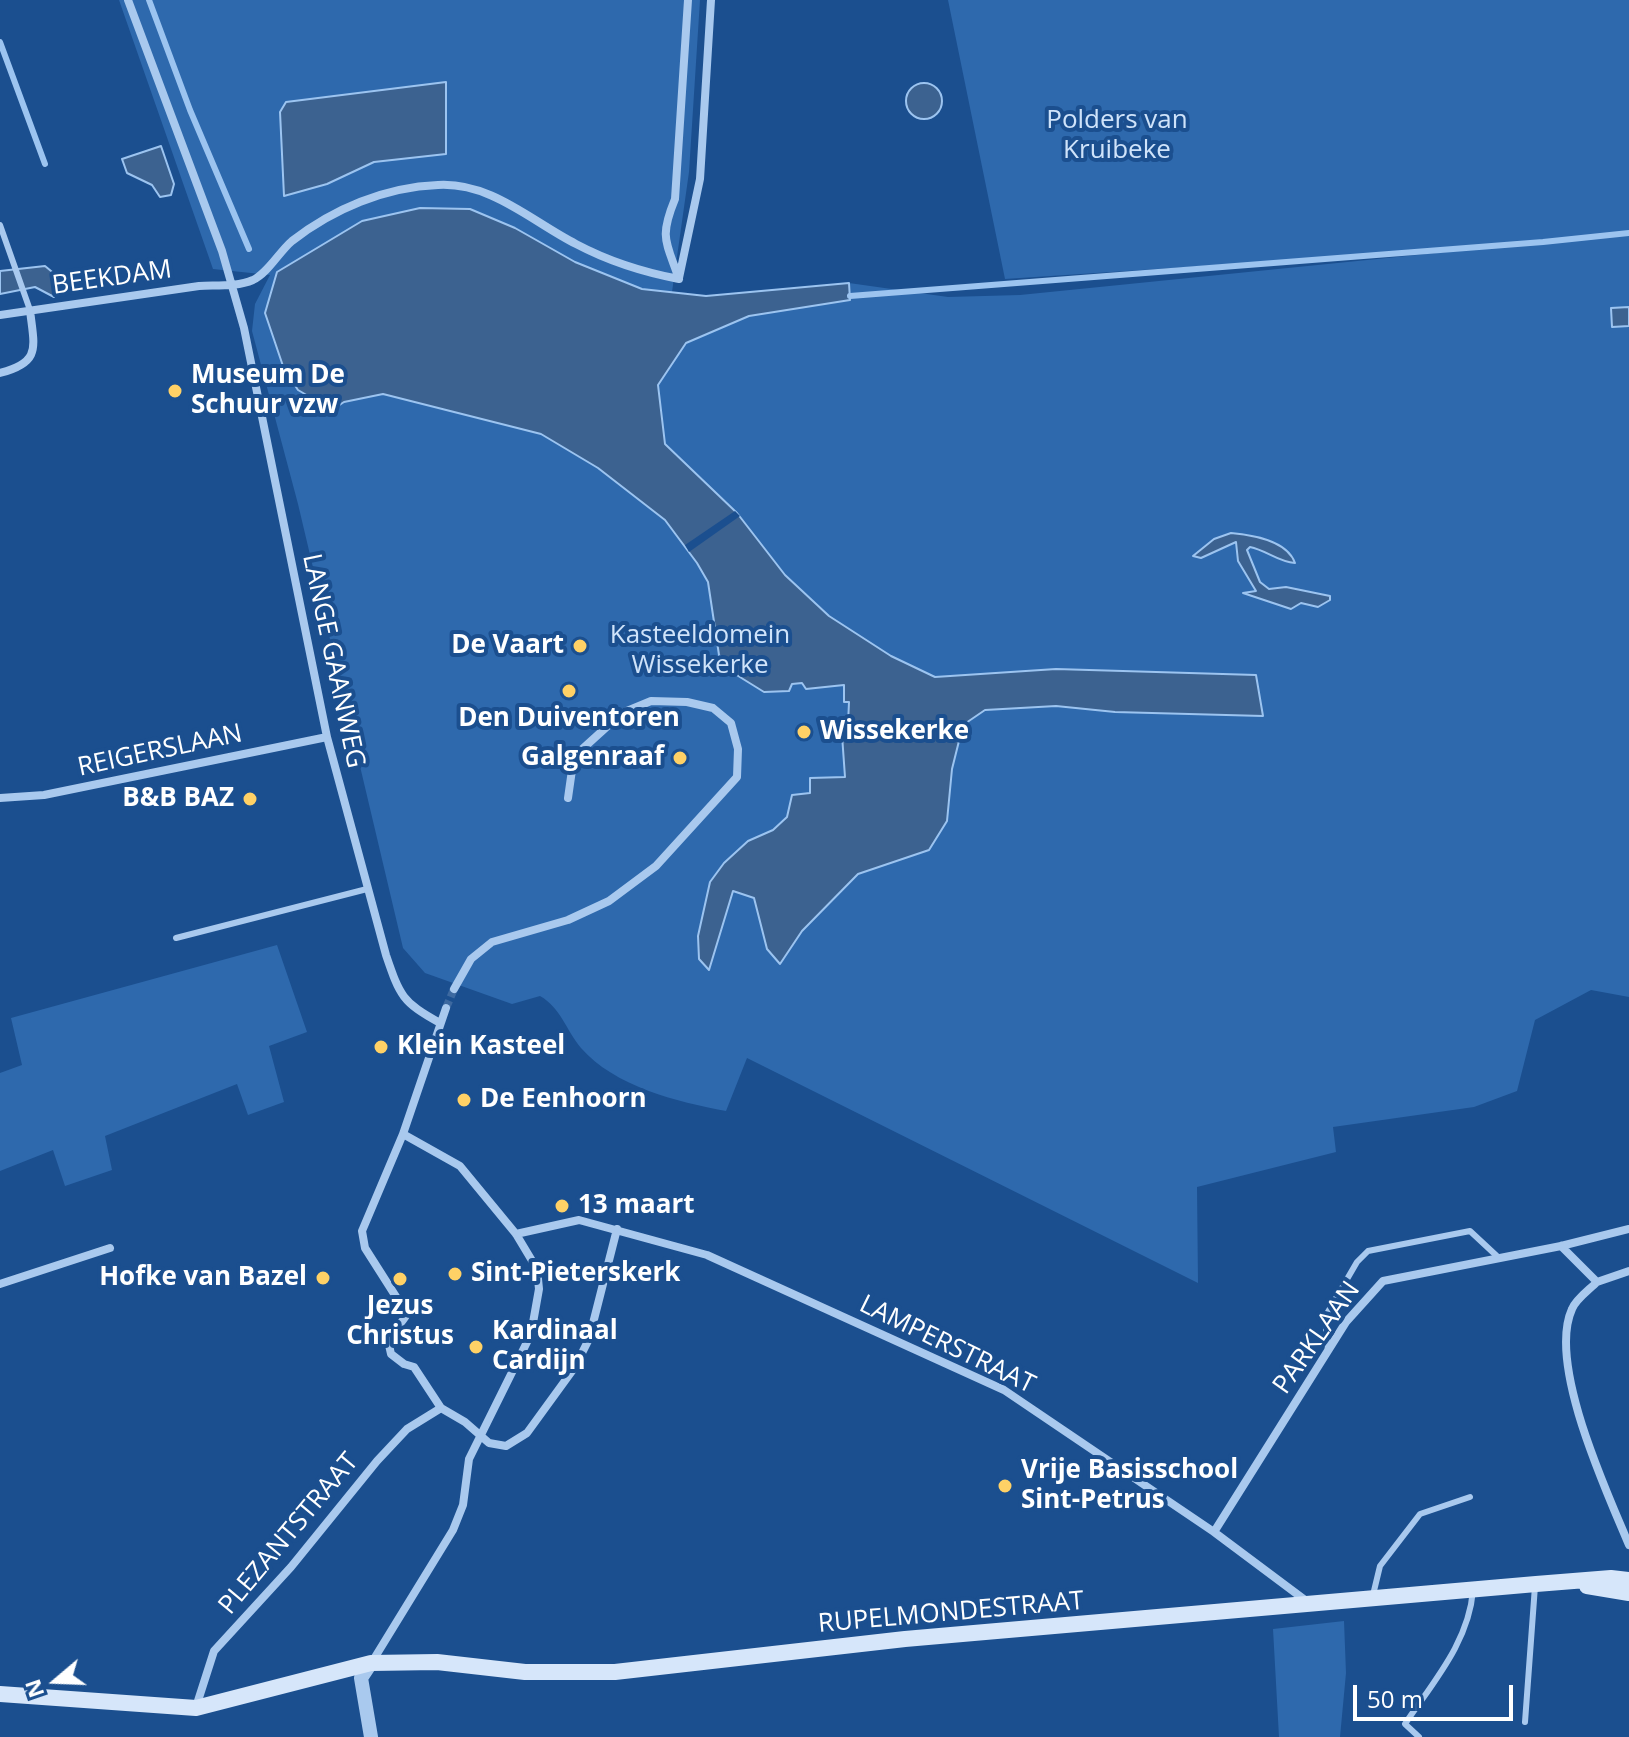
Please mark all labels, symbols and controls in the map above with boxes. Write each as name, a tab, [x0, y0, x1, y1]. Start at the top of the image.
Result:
park label: Polders van Kruibeke	[1046, 105, 1188, 166]
street label: BEEKDAM	[50, 254, 174, 302]
place label: Museum De Schuur vzw	[191, 360, 345, 422]
marker: Museum De Schuur vzw	[166, 382, 184, 400]
street label: LANGE GAANWEG	[295, 551, 371, 771]
park label: Kasteeldomein Wissekerke	[610, 620, 790, 682]
place label: De Vaart	[451, 630, 564, 662]
marker: De Vaart	[571, 637, 589, 655]
marker: Den Duiventoren	[560, 682, 578, 700]
place label: Den Duiventoren	[458, 703, 680, 735]
place label: Wissekerke	[820, 716, 969, 748]
street label: REIGERSLAAN	[75, 718, 245, 784]
marker: Wissekerke	[795, 723, 813, 741]
place label: Galgenraaf	[521, 742, 664, 774]
marker: Galgenraaf	[671, 749, 689, 767]
place label: B&B BAZ	[122, 783, 234, 815]
marker: B&B BAZ	[241, 790, 259, 808]
place label: Klein Kasteel	[397, 1031, 565, 1063]
marker: Klein Kasteel	[372, 1038, 390, 1056]
place label: De Eenhoorn	[480, 1084, 647, 1116]
marker: De Eenhoorn	[455, 1091, 473, 1109]
place label: 13 maart	[578, 1190, 695, 1222]
marker: 13 maart	[553, 1197, 571, 1215]
place label: Sint-Pieterskerk	[471, 1258, 680, 1290]
place label: Hofke van Bazel	[99, 1262, 307, 1294]
marker: Sint-Pieterskerk	[446, 1265, 464, 1283]
marker: Hofke van Bazel	[314, 1269, 332, 1287]
marker: Jezus Christus	[391, 1270, 409, 1288]
street label: PARKLAAN	[1267, 1276, 1367, 1400]
street label: LAMPERSTRAAT	[854, 1289, 1040, 1401]
place label: Jezus Christus	[346, 1291, 454, 1352]
place label: Kardinaal Cardijn	[492, 1316, 618, 1378]
marker: Kardinaal Cardijn	[467, 1338, 485, 1356]
street label: PLEZANTSTRAAT	[213, 1447, 365, 1621]
place label: Vrije Basisschool Sint-Petrus	[1021, 1455, 1238, 1516]
marker: Vrije Basisschool Sint-Petrus	[996, 1477, 1014, 1495]
street label: RUPELMONDESTRAAT	[817, 1586, 1085, 1640]
north arrow	[16, 1641, 96, 1721]
scale bar	[1357, 1669, 1517, 1719]
text: N	[16, 1675, 50, 1702]
text: 50 m	[1367, 1682, 1423, 1715]

